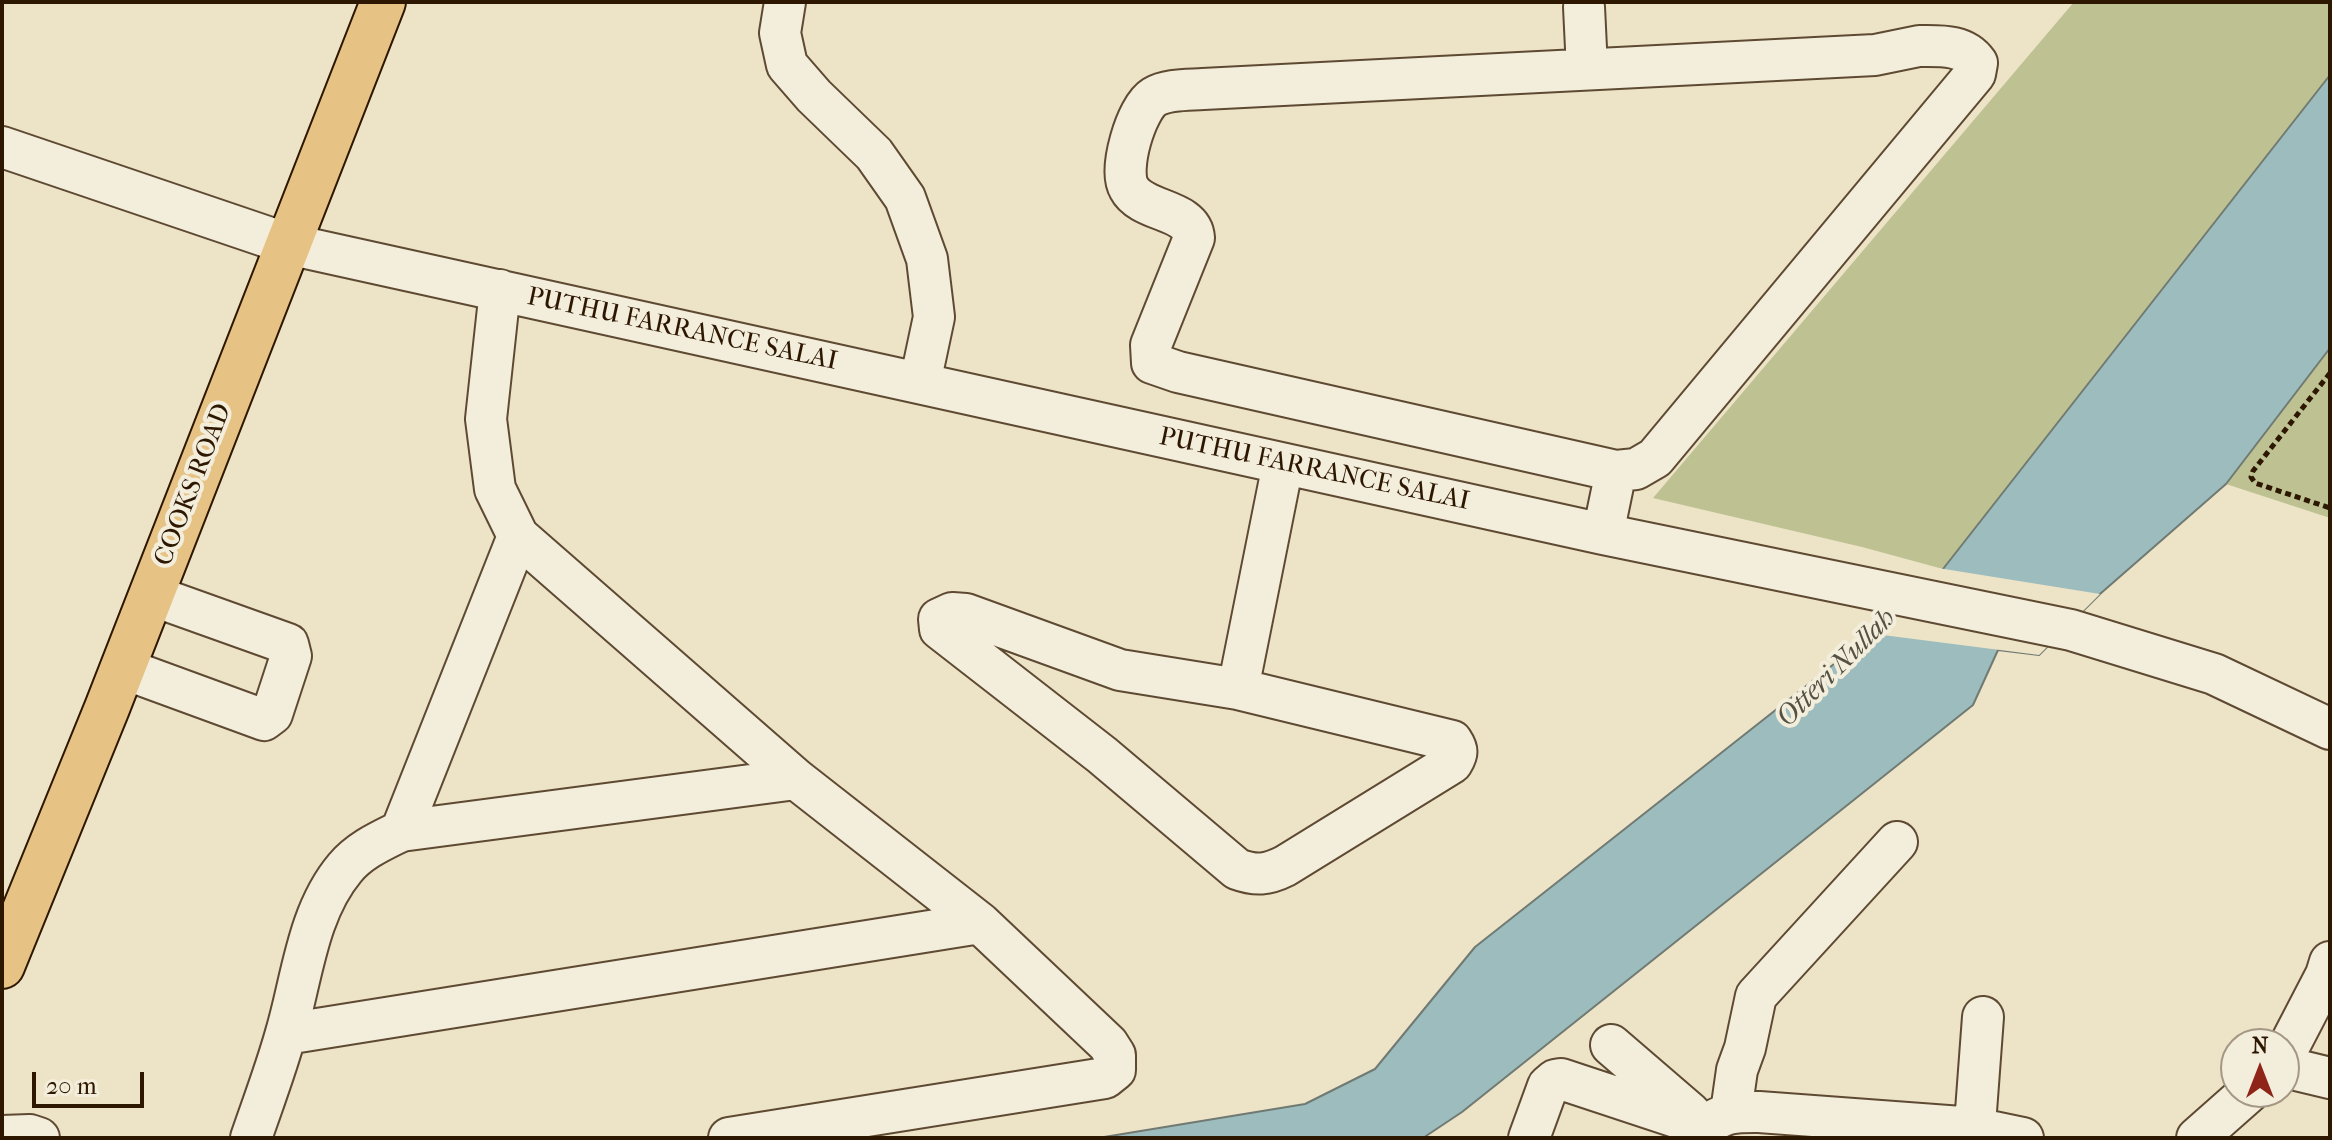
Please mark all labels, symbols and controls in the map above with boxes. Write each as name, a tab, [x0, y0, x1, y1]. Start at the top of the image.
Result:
street label: PUTHU FARRANCE SALAI	[524, 282, 840, 378]
street label: COOKS ROAD	[149, 400, 239, 570]
street label: PUTHU FARRANCE SALAI	[1156, 422, 1472, 518]
water label: Otteri Nullah	[1771, 603, 1903, 735]
north arrow	[2220, 1028, 2300, 1108]
text: N	[2252, 1033, 2268, 1059]
scale bar	[36, 1056, 148, 1106]
text: 20 m	[46, 1072, 97, 1100]

